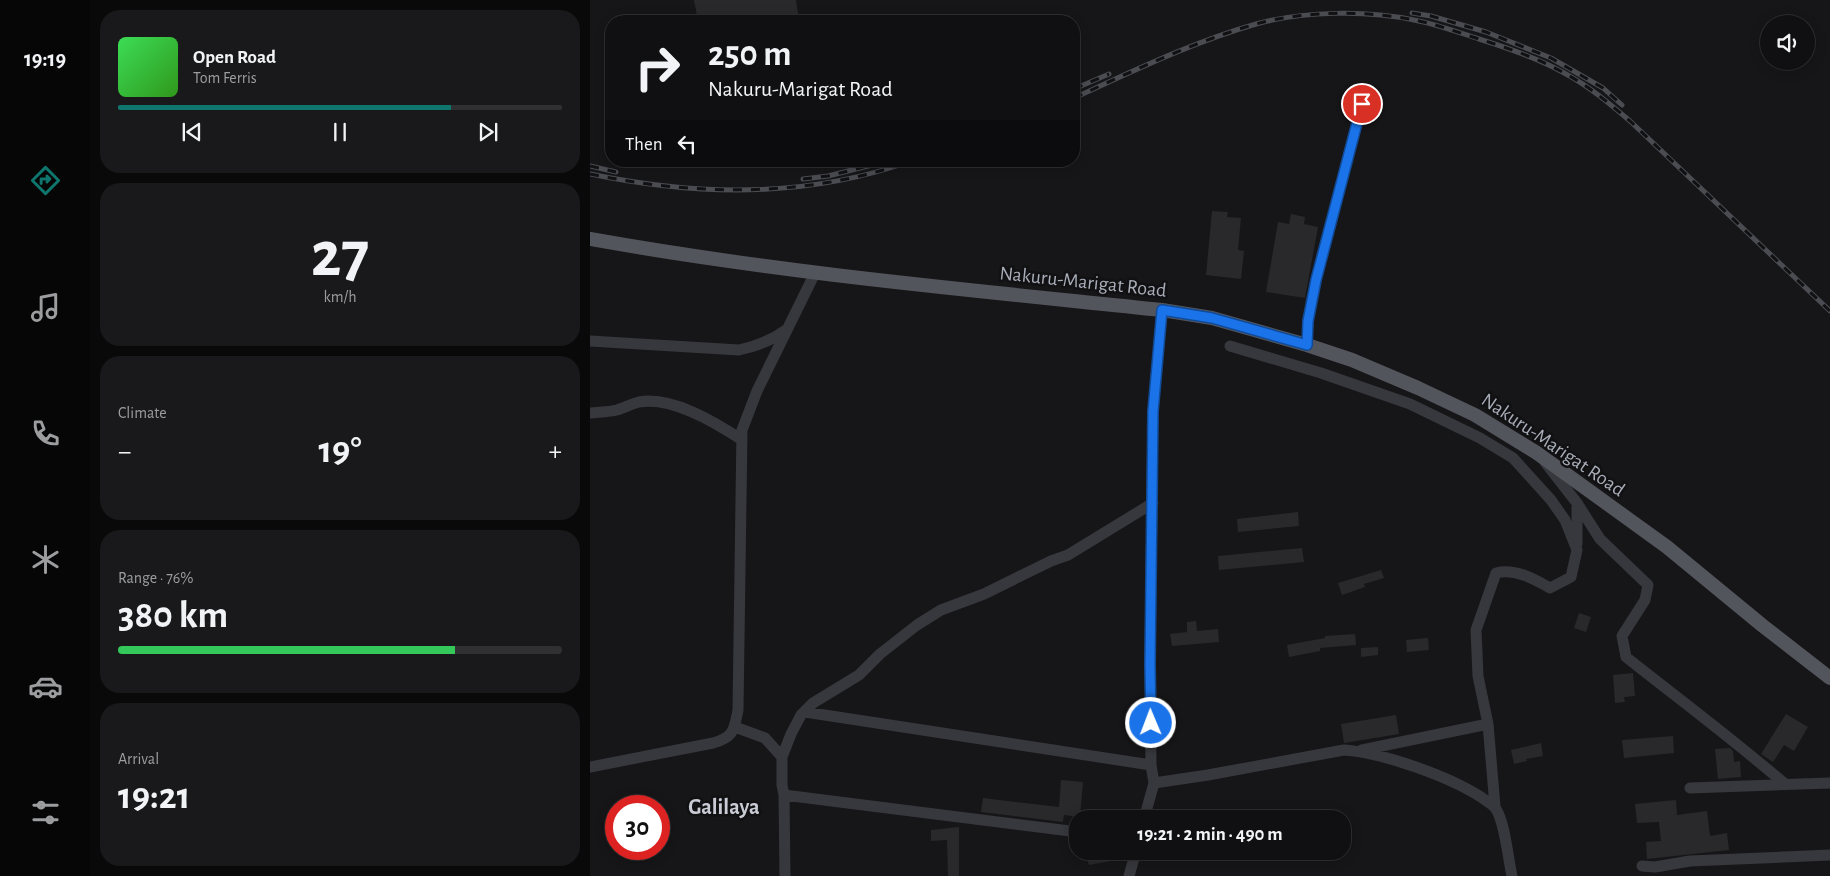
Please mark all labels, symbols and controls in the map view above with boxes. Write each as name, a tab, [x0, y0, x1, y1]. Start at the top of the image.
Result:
map controls	[1760, 15, 1815, 70]
button: sound	[1760, 15, 1815, 70]
icon: right	[625, 35, 690, 100]
text: 250 m	[708, 37, 791, 72]
text: 19:19	[24, 48, 66, 70]
text: Open Road	[193, 48, 276, 67]
text: Tom Ferris	[193, 70, 257, 86]
text: Nakuru-Marigat Road	[708, 78, 893, 100]
pin	[1341, 83, 1383, 125]
icon: arrive	[1348, 90, 1376, 118]
icon: previous	[178, 118, 206, 146]
icon: pause	[326, 118, 354, 146]
icon: next	[474, 118, 502, 146]
icon: left	[673, 130, 701, 158]
text: Then	[625, 135, 663, 154]
icon: directions	[28, 163, 63, 198]
text: 27	[311, 223, 369, 288]
street label: Nakuru-Marigat Road	[998, 263, 1168, 301]
text: km/h	[323, 289, 357, 305]
icon: music	[28, 290, 63, 325]
street label: Nakuru-Marigat Road	[1478, 390, 1628, 500]
text: Climate	[118, 405, 167, 421]
icon: phone	[28, 416, 63, 451]
text: 19°	[318, 432, 362, 470]
text: −	[118, 438, 131, 466]
text: +	[549, 438, 562, 466]
icon: climate	[28, 542, 63, 577]
text: Range · 76%	[118, 570, 194, 586]
text: 380 km	[118, 597, 228, 635]
icon: car	[28, 669, 63, 704]
position arrow	[1124, 696, 1176, 748]
text: Arrival	[118, 751, 159, 767]
text: 19:21	[118, 778, 190, 816]
icon: filters	[28, 795, 63, 830]
speed limit sign: 30	[605, 795, 670, 860]
district label: Galilaya	[688, 796, 760, 819]
text: 19:21 · 2 min · 490 m	[1137, 825, 1283, 844]

